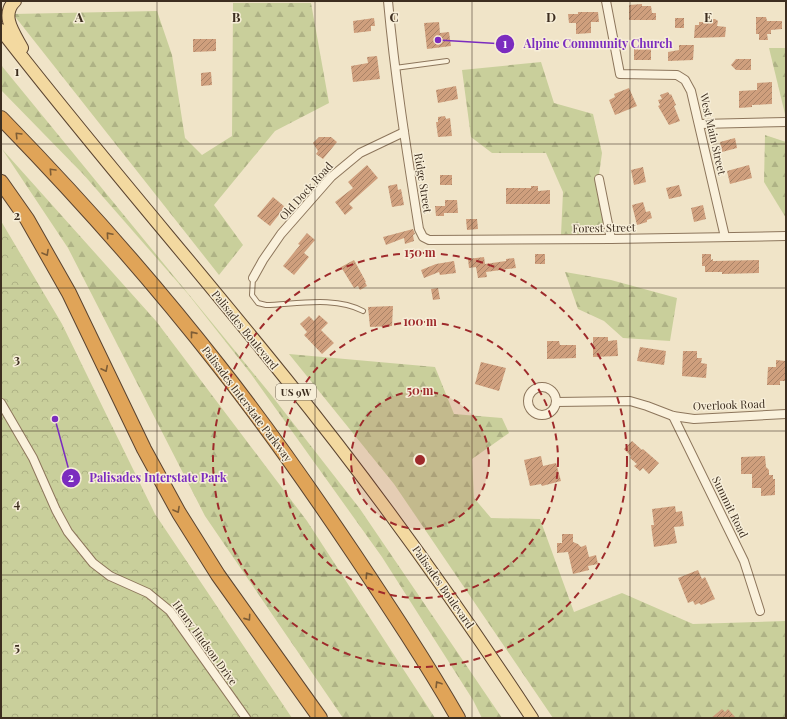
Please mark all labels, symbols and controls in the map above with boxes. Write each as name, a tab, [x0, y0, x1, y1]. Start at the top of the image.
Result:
text: A	[74, 8, 84, 25]
text: B	[232, 8, 241, 25]
text: C	[389, 8, 399, 25]
text: D	[546, 8, 556, 25]
text: E	[704, 8, 712, 25]
callout: Alpine Community Church	[495, 32, 680, 56]
text: 1	[503, 35, 508, 51]
text: Alpine Community Church	[523, 35, 673, 51]
text: 1	[15, 62, 20, 79]
street label: West Main Street	[697, 91, 730, 176]
one-way arrow	[15, 132, 23, 140]
street label: Ridge Street	[411, 152, 436, 214]
street label: Old Dock Road	[276, 158, 336, 223]
one-way arrow	[49, 168, 57, 176]
text: 2	[14, 206, 21, 223]
street label: Forest Street	[572, 219, 636, 236]
one-way arrow	[106, 232, 113, 240]
text: 150 m	[404, 244, 436, 260]
one-way arrow	[42, 249, 49, 256]
street label: Palisades Boulevard	[209, 287, 282, 373]
text: 100 m	[403, 313, 437, 329]
one-way arrow	[191, 331, 198, 338]
street label: Palisades Interstate Parkway	[199, 343, 296, 465]
text: 3	[14, 350, 20, 367]
one-way arrow	[100, 365, 108, 372]
text: 50 m	[407, 382, 434, 398]
road number: US 9W	[276, 384, 316, 400]
street label: Overlook Road	[693, 396, 766, 413]
centre of rings	[413, 453, 427, 467]
callout: Palisades Interstate Park	[61, 466, 234, 490]
text: 2	[68, 469, 74, 485]
text: Palisades Interstate Park	[89, 469, 228, 485]
street label: Summit Road	[709, 474, 752, 541]
text: 4	[14, 494, 21, 511]
one-way arrow	[172, 506, 179, 513]
street label: Palisades Boulevard	[409, 542, 478, 632]
one-way arrow	[365, 572, 373, 579]
street label: Henry Hudson Drive	[170, 597, 242, 688]
one-way arrow	[243, 614, 251, 621]
text: 5	[14, 638, 20, 655]
one-way arrow	[435, 681, 443, 688]

